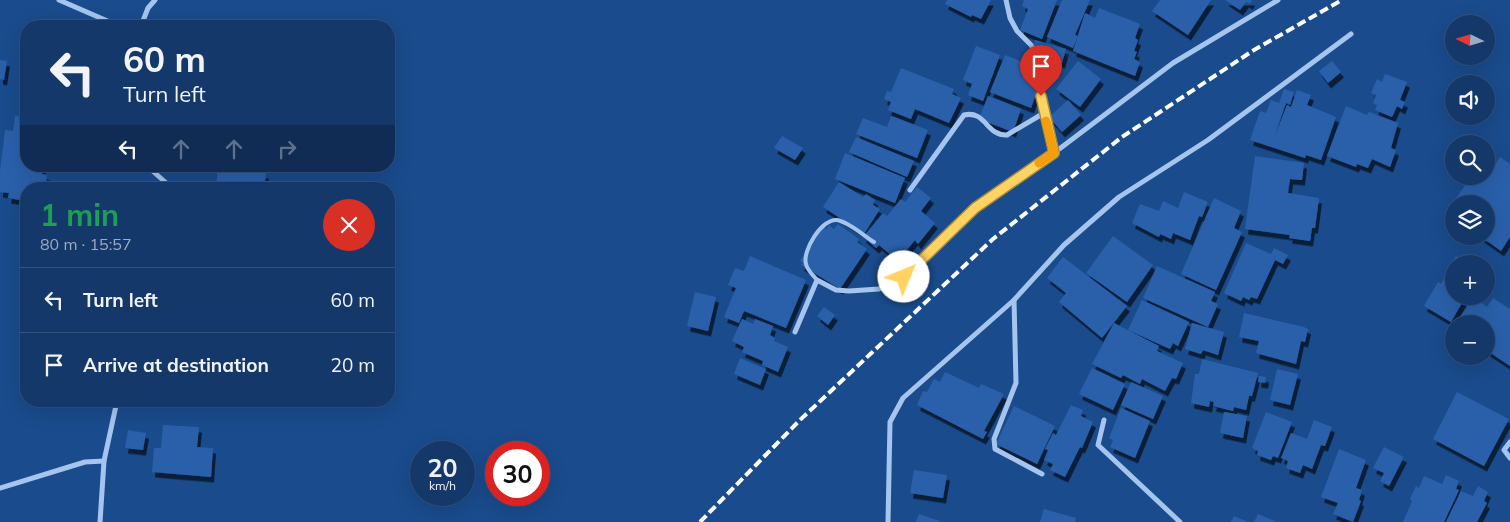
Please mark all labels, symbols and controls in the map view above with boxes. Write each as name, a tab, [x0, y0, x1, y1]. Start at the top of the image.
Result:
north arrow	[1445, 15, 1495, 65]
map controls	[1445, 15, 1495, 365]
text: 60 m	[123, 37, 206, 81]
icon: left	[40, 40, 105, 105]
pin	[1020, 45, 1062, 96]
icon: arrive	[1027, 52, 1055, 80]
button: sound	[1445, 75, 1495, 125]
text: Turn left	[123, 80, 206, 108]
icon: left	[114, 135, 142, 163]
icon: ahead	[167, 135, 195, 163]
icon: ahead	[220, 135, 248, 163]
icon: right	[273, 135, 301, 163]
button: search	[1445, 135, 1495, 185]
button: layers	[1445, 195, 1495, 245]
text: 1 min	[40, 196, 119, 234]
button: close	[323, 199, 375, 251]
text: 80 m · 15:57	[40, 234, 132, 254]
position arrow	[877, 250, 929, 302]
button: +	[1445, 255, 1495, 305]
icon: left	[40, 286, 68, 314]
text: Turn left	[83, 288, 158, 312]
text: 60 m	[331, 288, 375, 312]
button: −	[1445, 315, 1495, 365]
icon: arrive	[40, 351, 68, 379]
text: Arrive at destination	[83, 353, 269, 377]
text: 20 m	[331, 353, 375, 377]
speed limit sign: 30	[485, 441, 550, 506]
text: 20	[427, 452, 458, 483]
text: km/h	[429, 478, 456, 493]

